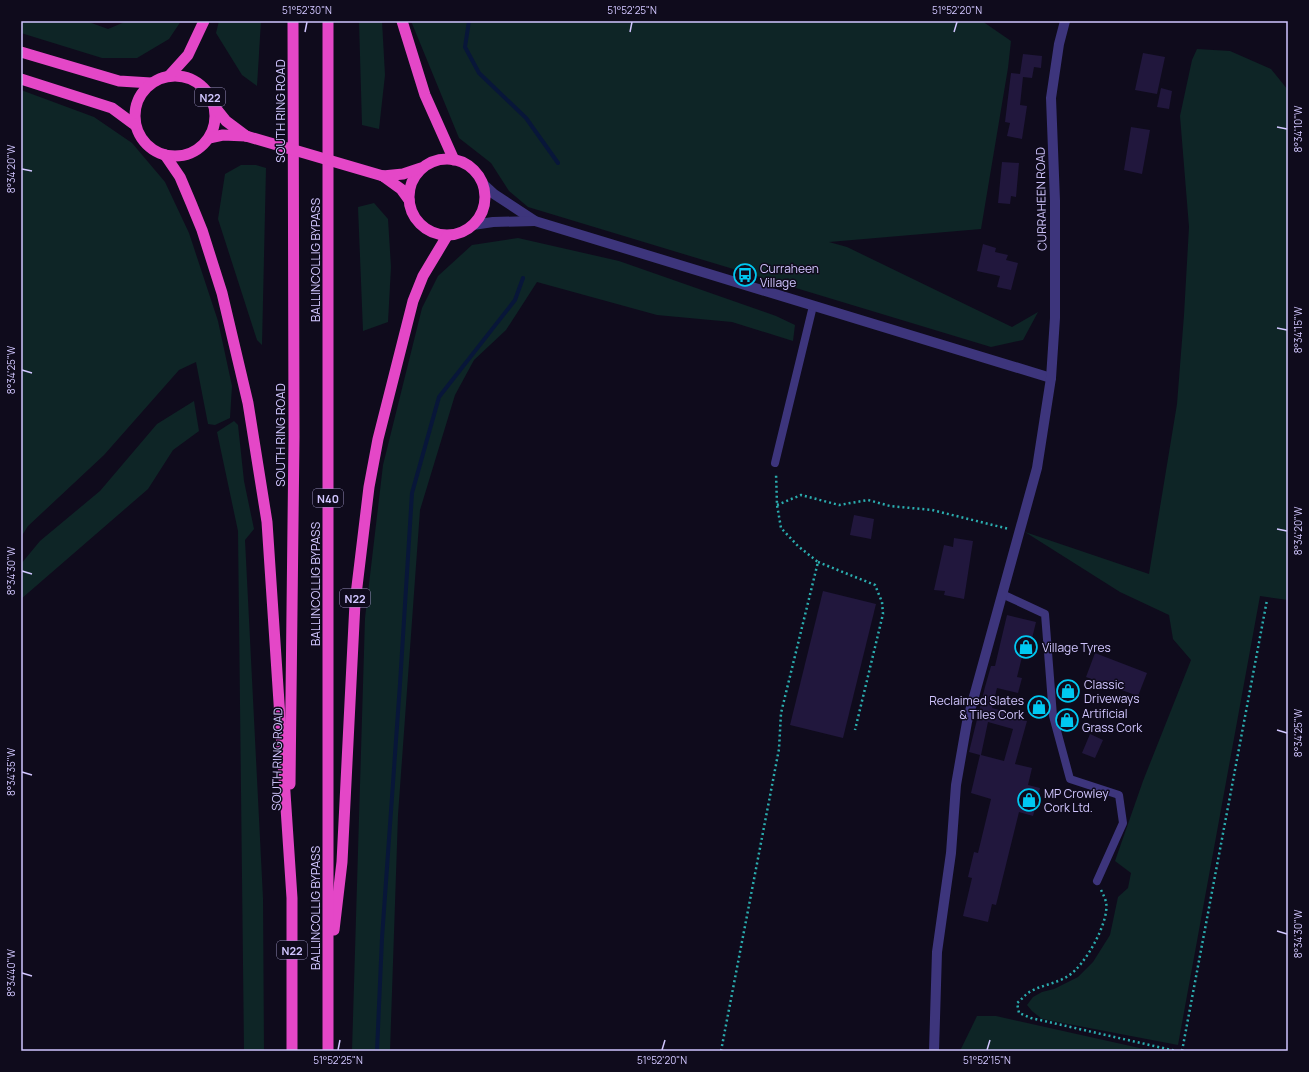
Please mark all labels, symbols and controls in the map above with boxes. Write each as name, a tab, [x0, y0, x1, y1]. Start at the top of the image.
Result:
text: 51°52'30"N	[282, 3, 332, 17]
text: 51°52'25"N	[607, 3, 657, 17]
text: 51°52'20"N	[932, 3, 982, 17]
street label: SOUTH RING ROAD	[272, 59, 289, 163]
road number: N22	[195, 88, 225, 106]
text: 8°34'10"W	[1291, 105, 1305, 152]
text: 8°34'20"W	[4, 144, 18, 193]
street label: CURRAHEEN ROAD	[1032, 147, 1050, 251]
street label: BALLINCOLLIG BYPASS	[307, 198, 324, 322]
place label: Curraheen Village	[760, 260, 819, 291]
bus stop icon: Curraheen Village	[732, 262, 758, 288]
text: 8°34'15"W	[1291, 306, 1305, 353]
text: 8°34'25"W	[4, 345, 18, 394]
street label: SOUTH RING ROAD	[272, 383, 289, 487]
road number: N40	[313, 489, 343, 507]
text: 8°34'20"W	[1291, 506, 1305, 555]
street label: BALLINCOLLIG BYPASS	[307, 522, 324, 646]
text: 8°34'30"W	[4, 546, 18, 595]
road number: N22	[340, 589, 370, 607]
shop icon: Village Tyres	[1013, 634, 1039, 660]
place label: Village Tyres	[1042, 639, 1111, 656]
place label: Classic Driveways	[1084, 676, 1140, 707]
shop icon: Classic Driveways	[1055, 678, 1081, 704]
place label: Reclaimed Slates & Tiles Cork	[929, 692, 1025, 723]
shop icon: Reclaimed Slates & Tiles Cork	[1026, 694, 1052, 720]
place label: Artificial Grass Cork	[1082, 705, 1143, 736]
street label: SOUTH RING ROAD	[268, 707, 286, 811]
shop icon: Artificial Grass Cork	[1054, 707, 1080, 733]
text: 8°34'25"W	[1291, 708, 1305, 757]
text: 8°34'35"W	[4, 747, 18, 796]
place label: MP Crowley Cork Ltd.	[1044, 785, 1109, 816]
shop icon: MP Crowley Cork Ltd.	[1016, 787, 1042, 813]
street label: BALLINCOLLIG BYPASS	[307, 846, 324, 970]
text: 8°34'30"W	[1291, 909, 1305, 958]
road number: N22	[277, 941, 307, 959]
text: 8°34'40"W	[4, 949, 18, 997]
text: 51°52'25"N	[313, 1053, 363, 1067]
text: 51°52'20"N	[637, 1053, 687, 1067]
text: 51°52'15"N	[963, 1053, 1011, 1067]

